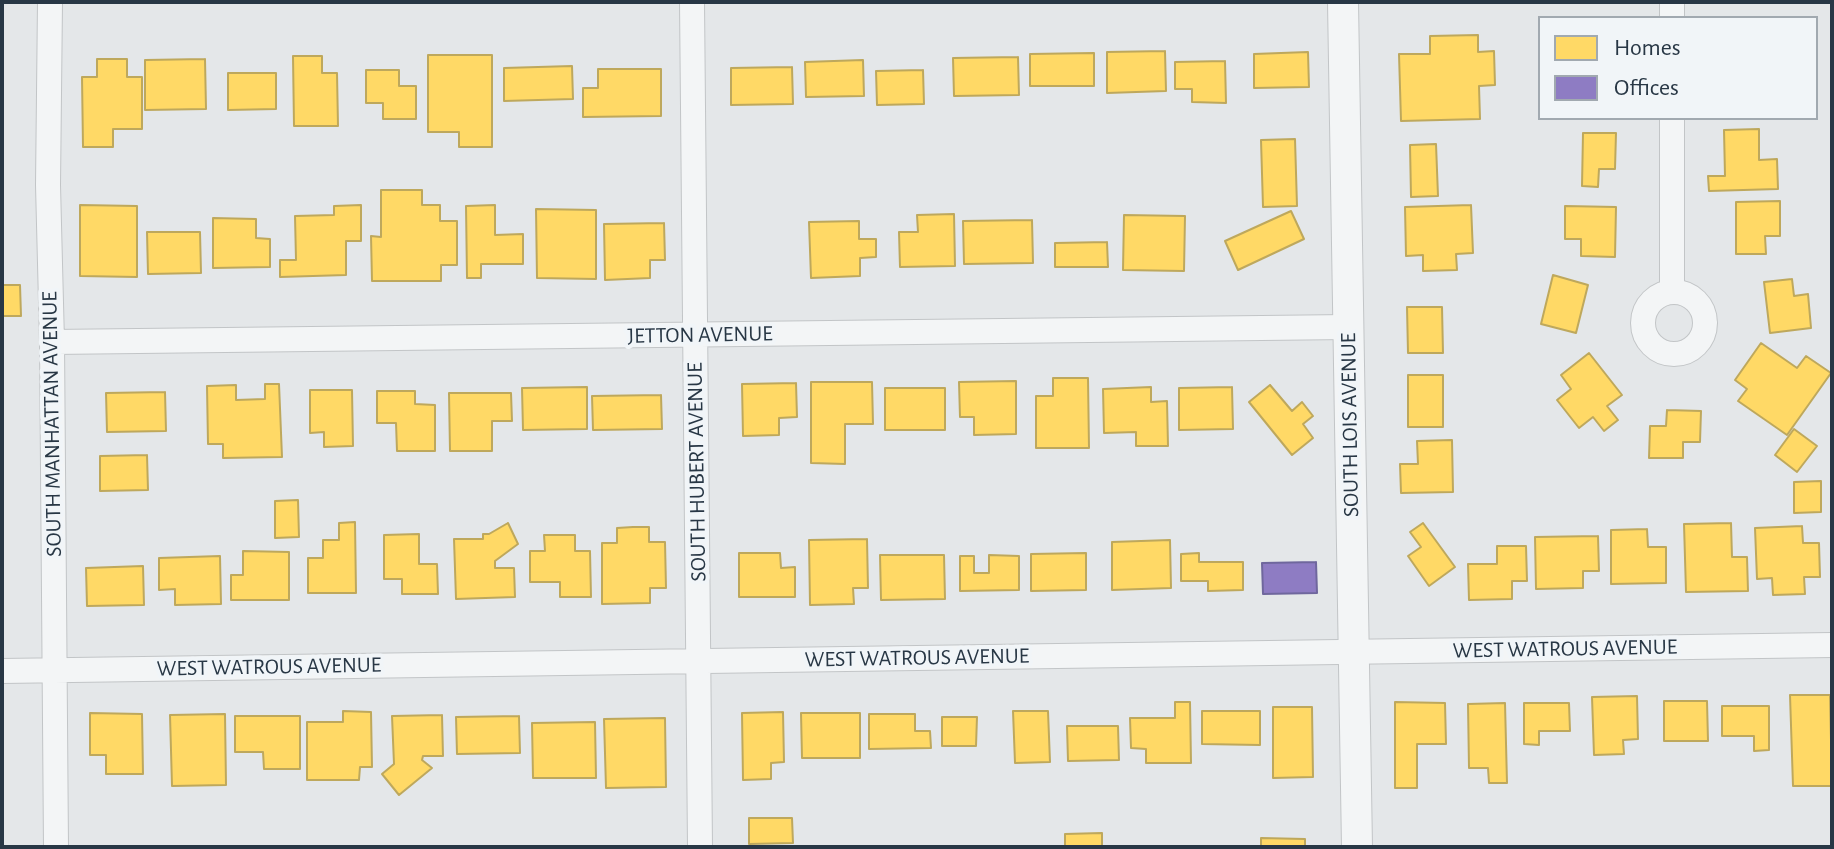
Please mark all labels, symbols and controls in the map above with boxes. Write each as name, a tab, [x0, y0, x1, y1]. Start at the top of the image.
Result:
legend	[1538, 16, 1818, 120]
text: Homes	[1614, 36, 1681, 60]
text: Offices	[1614, 76, 1679, 100]
street label: SOUTH MANHATTAN AVENUE	[36, 291, 68, 557]
street label: JETTON AVENUE	[627, 321, 773, 349]
street label: SOUTH LOIS AVENUE	[1335, 333, 1365, 517]
street label: SOUTH HUBERT AVENUE	[682, 362, 712, 582]
street label: WEST WATROUS AVENUE	[1453, 634, 1677, 664]
street label: WEST WATROUS AVENUE	[805, 643, 1029, 673]
street label: WEST WATROUS AVENUE	[157, 652, 381, 682]

